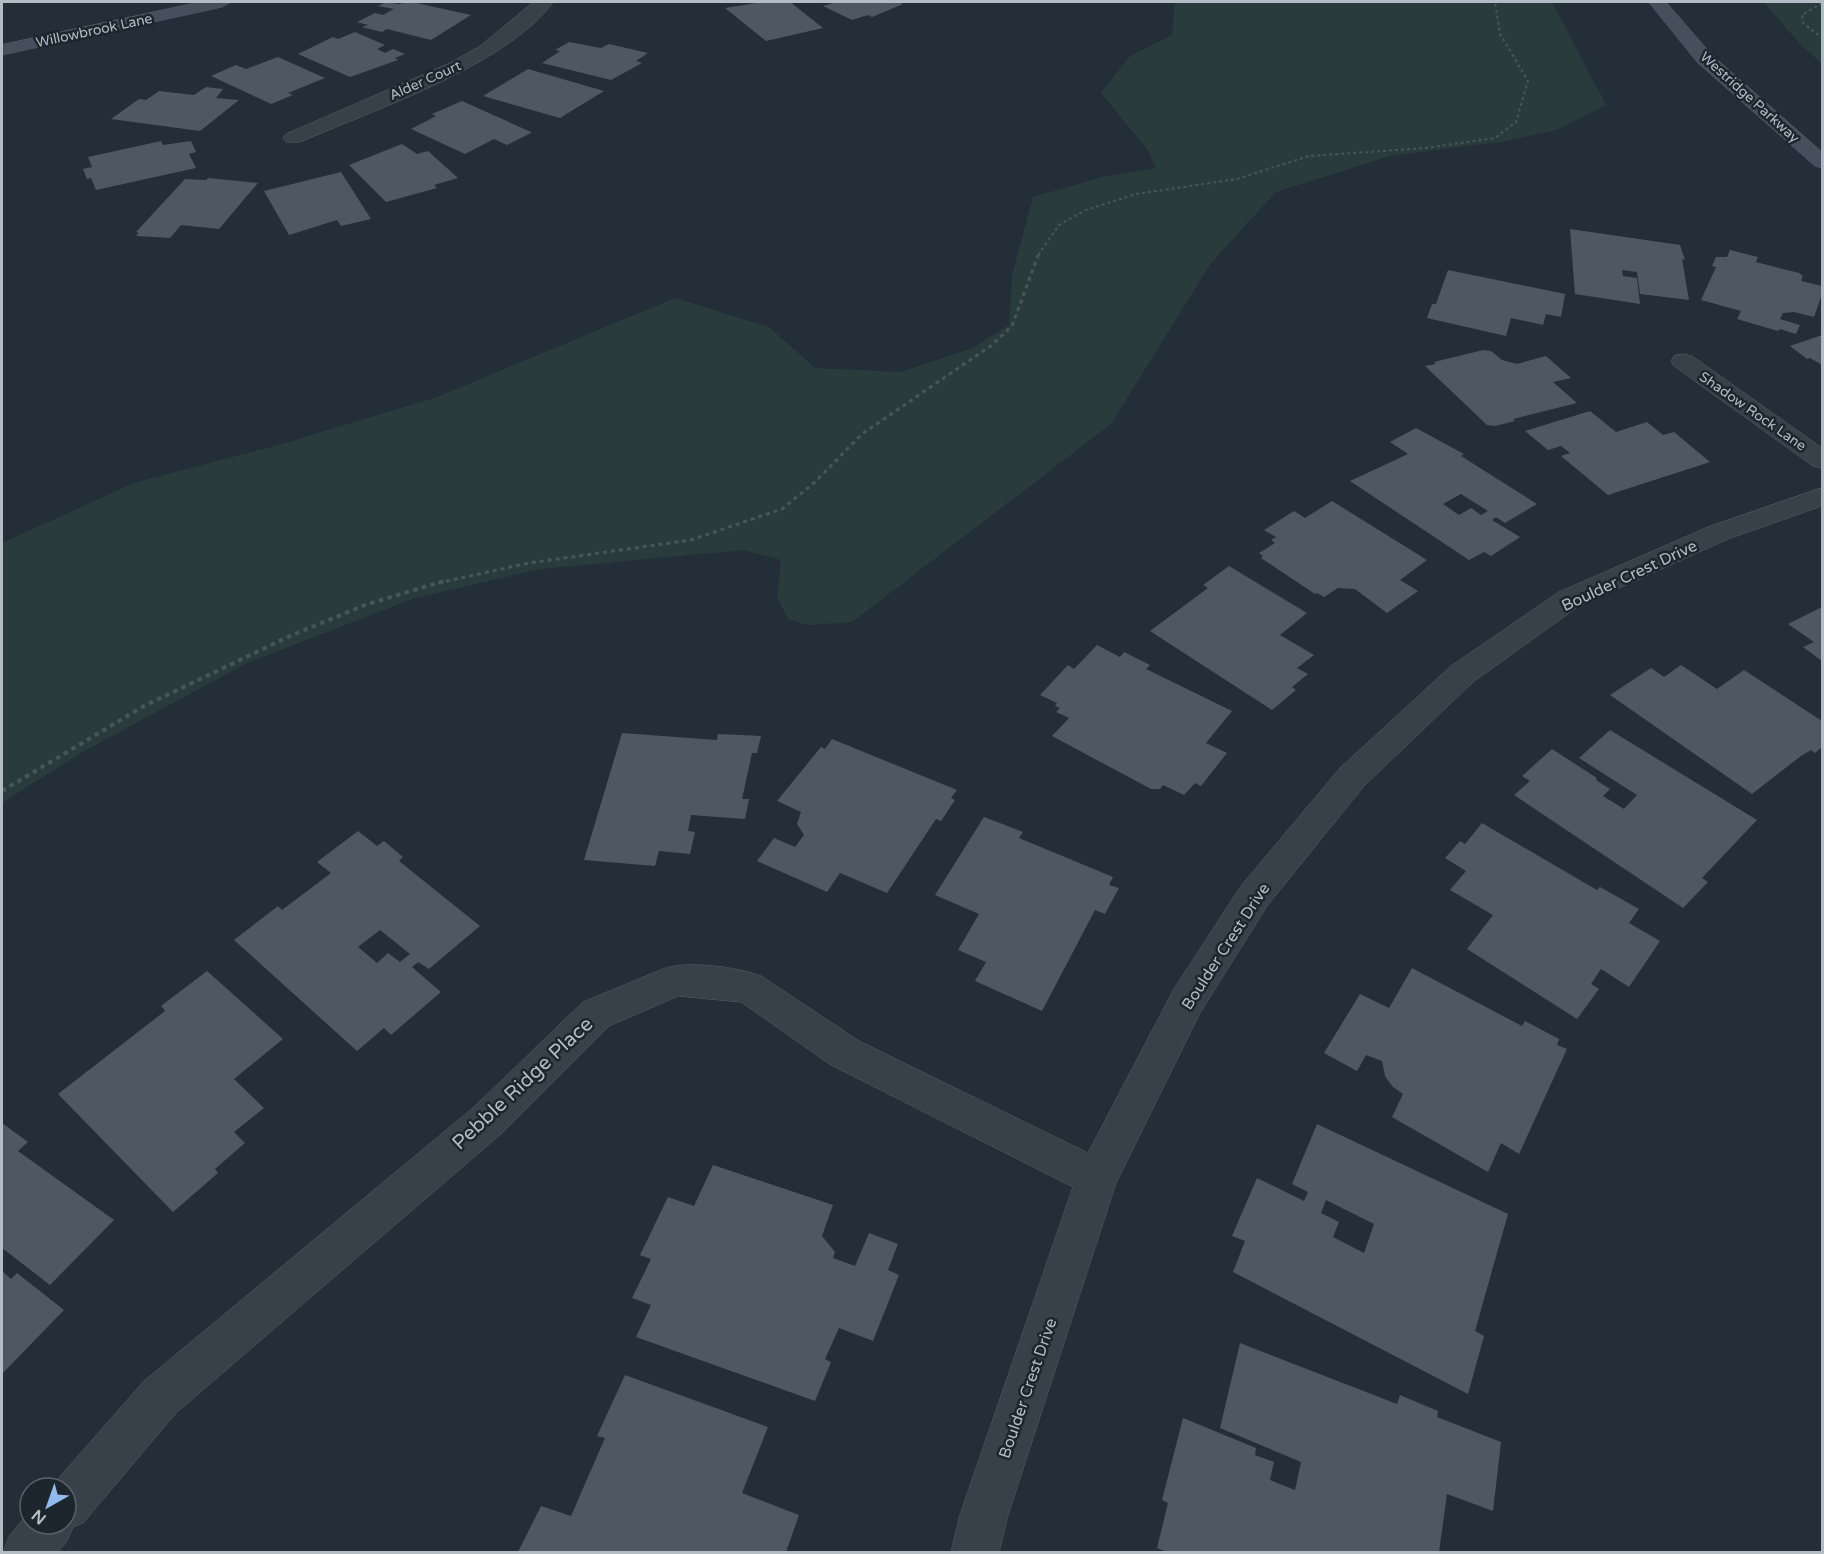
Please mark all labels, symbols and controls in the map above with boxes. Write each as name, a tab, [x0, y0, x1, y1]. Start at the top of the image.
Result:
street label: Willowbrook Lane	[34, 10, 154, 51]
street label: Westridge Parkway	[1697, 48, 1803, 147]
street label: Alder Court	[387, 57, 464, 104]
street label: Shadow Rock Lane	[1696, 368, 1809, 455]
street label: Boulder Crest Drive	[1559, 536, 1700, 616]
street label: Boulder Crest Drive	[1177, 879, 1274, 1014]
street label: Pebble Ridge Place	[447, 1012, 598, 1155]
street label: Boulder Crest Drive	[995, 1316, 1061, 1461]
north arrow	[18, 1476, 78, 1536]
text: N	[28, 1505, 50, 1529]

